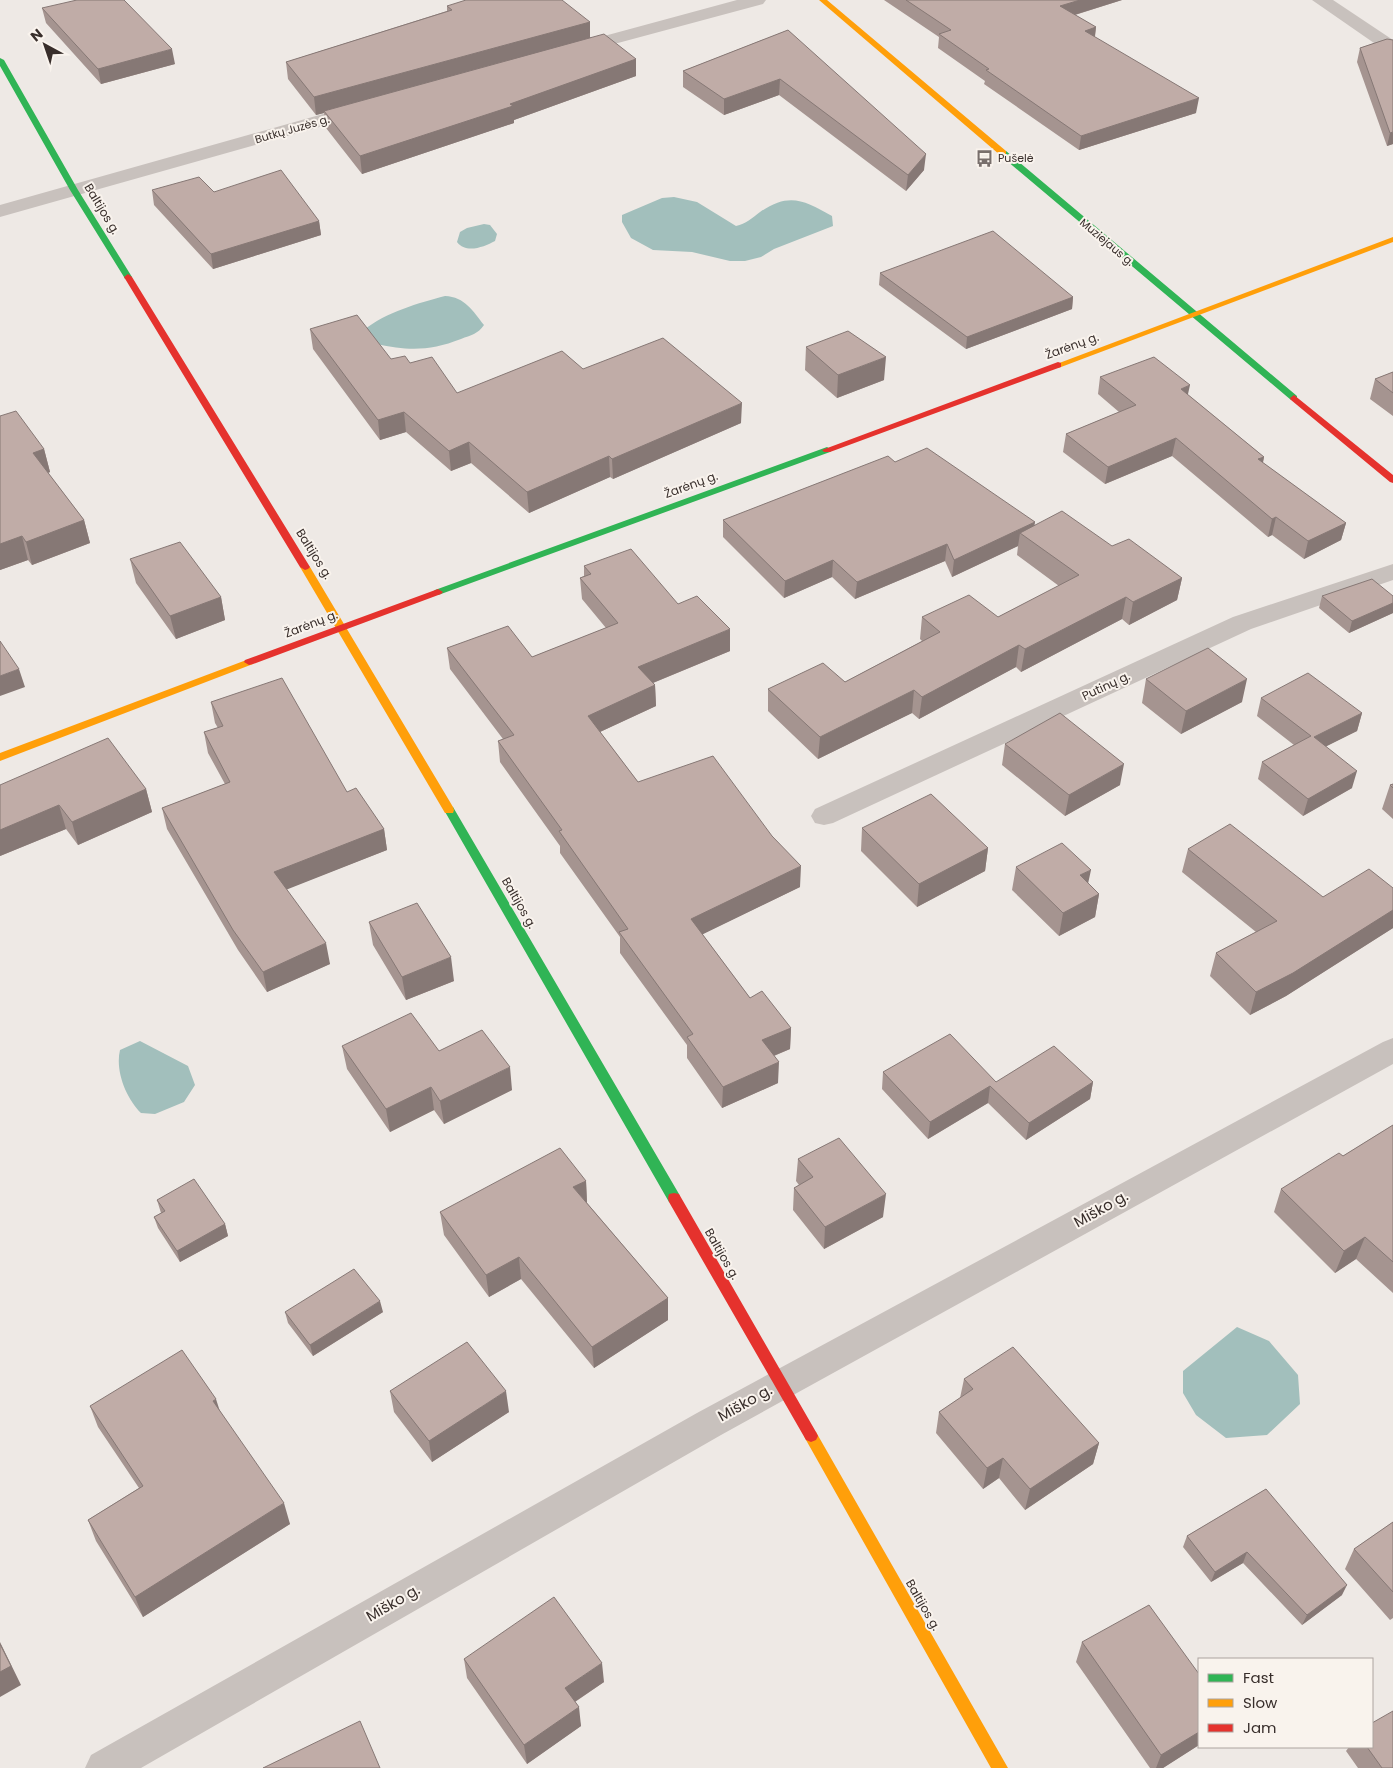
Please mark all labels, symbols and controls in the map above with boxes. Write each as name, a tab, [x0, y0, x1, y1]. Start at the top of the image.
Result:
north arrow	[20, 20, 70, 70]
text: N	[26, 24, 47, 46]
street label: Butkų Juzės g.	[253, 111, 331, 147]
bus stop icon: Pušelė	[974, 148, 994, 168]
place label: Pušelė	[998, 150, 1034, 166]
street label: Baltijos g.	[81, 180, 124, 237]
street label: Muziejaus g.	[1076, 214, 1138, 270]
street label: Žarėnų g.	[1043, 328, 1101, 363]
street label: Žarėnų g.	[662, 467, 720, 502]
street label: Baltijos g.	[292, 525, 337, 582]
street label: Žarėnų g.	[282, 606, 340, 641]
street label: Putinų g.	[1079, 667, 1133, 704]
street label: Baltijos g.	[498, 874, 541, 931]
street label: Miško g.	[1070, 1185, 1132, 1232]
street label: Baltijos g.	[701, 1225, 744, 1282]
street label: Miško g.	[714, 1379, 776, 1426]
street label: Baltijos g.	[902, 1576, 945, 1633]
street label: Miško g.	[362, 1579, 424, 1626]
legend	[1198, 1658, 1373, 1748]
text: Fast	[1243, 1667, 1274, 1688]
text: Slow	[1243, 1692, 1278, 1713]
text: Jam	[1243, 1717, 1277, 1738]

